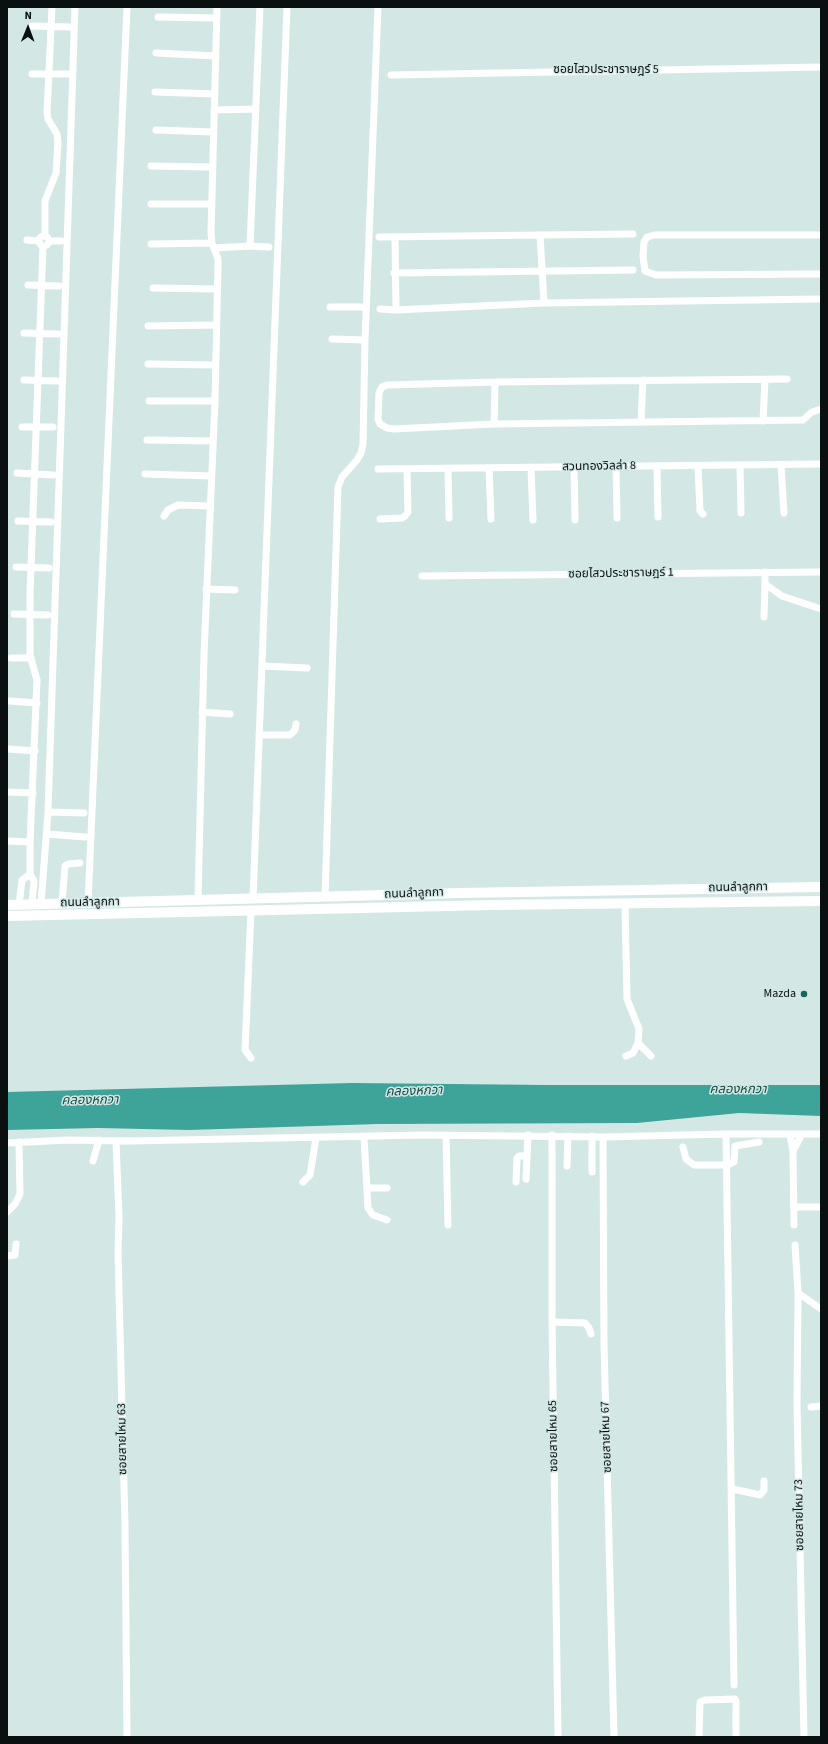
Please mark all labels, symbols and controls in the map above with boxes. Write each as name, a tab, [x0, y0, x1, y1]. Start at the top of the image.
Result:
north arrow	[8, 8, 48, 48]
text: N	[24, 8, 32, 23]
street label: ซอยไสวประชาราษฎร์ 5	[553, 63, 659, 77]
street label: สวนทองวิลล่า 8	[562, 459, 636, 475]
street label: ซอยไสวประชาราษฎร์ 1	[568, 566, 674, 582]
street label: ถนนลำลูกกา	[708, 880, 768, 896]
street label: ถนนลำลูกกา	[384, 886, 444, 902]
street label: ถนนลำลูกกา	[60, 895, 120, 911]
place label: Mazda	[764, 987, 796, 1001]
marker: Mazda	[799, 989, 809, 999]
water label: คลองหกวา	[710, 1082, 766, 1098]
water label: คลองหกวา	[385, 1083, 443, 1101]
water label: คลองหกวา	[61, 1093, 119, 1109]
street label: ซอยสายไหม 65	[546, 1400, 562, 1472]
street label: ซอยสายไหม 67	[599, 1401, 615, 1473]
street label: ซอยสายไหม 63	[115, 1403, 131, 1475]
street label: ซอยสายไหม 73	[792, 1479, 808, 1551]

